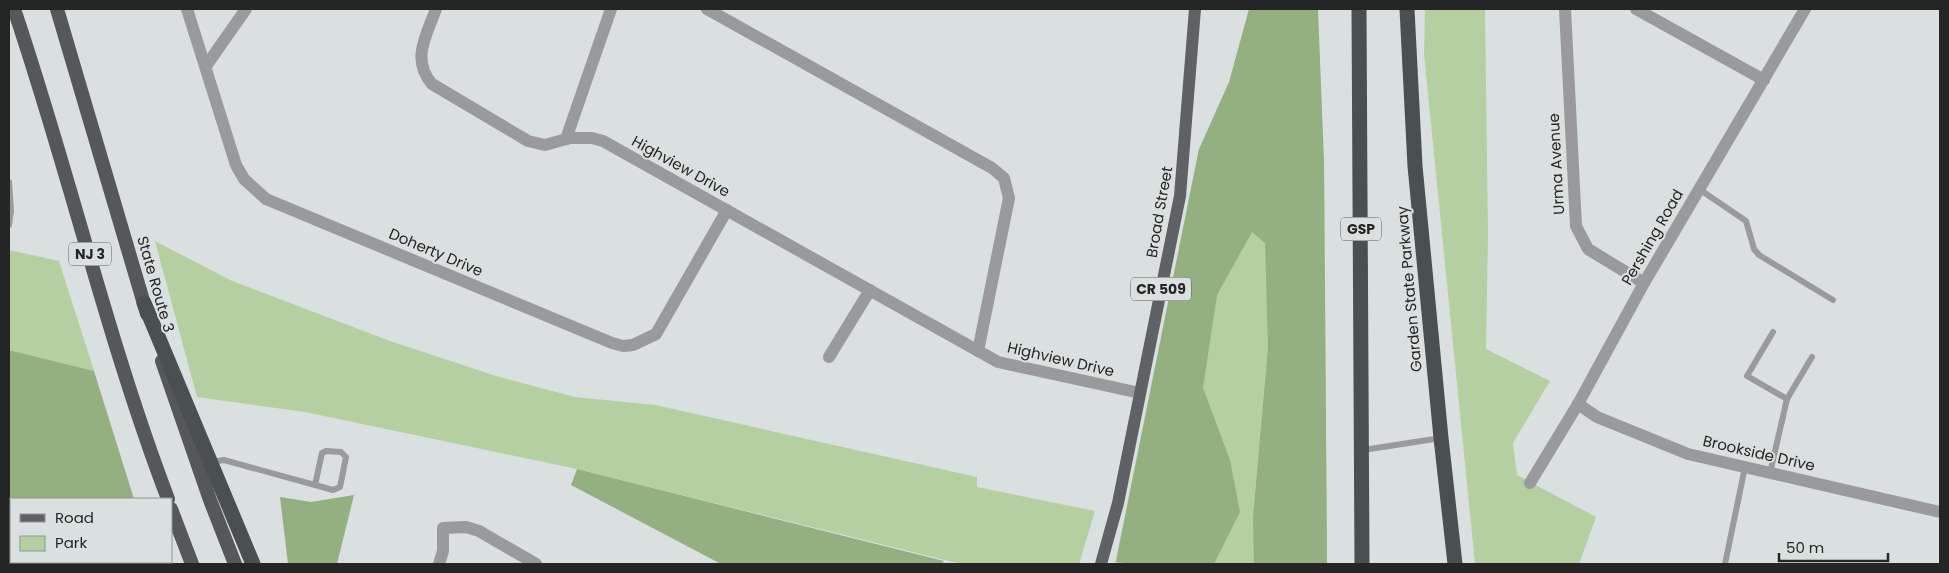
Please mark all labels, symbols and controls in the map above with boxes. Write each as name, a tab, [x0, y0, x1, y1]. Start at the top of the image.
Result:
street label: Urma Avenue	[1543, 113, 1569, 215]
street label: Highview Drive	[628, 130, 734, 202]
street label: Broad Street	[1141, 165, 1177, 259]
street label: Pershing Road	[1616, 185, 1688, 289]
street label: Garden State Parkway	[1391, 205, 1427, 373]
road number: GSP	[1341, 218, 1381, 240]
street label: Doherty Drive	[386, 223, 486, 281]
street label: State Route 3	[132, 233, 180, 335]
road number: NJ 3	[69, 242, 111, 266]
road number: CR 509	[1131, 278, 1191, 300]
street label: Highview Drive	[1005, 336, 1117, 382]
street label: Brookside Drive	[1701, 430, 1817, 476]
legend	[10, 498, 172, 563]
text: Road	[55, 507, 94, 528]
scale bar	[1779, 530, 1888, 562]
text: Park	[55, 532, 87, 553]
text: 50 m	[1786, 537, 1824, 558]

